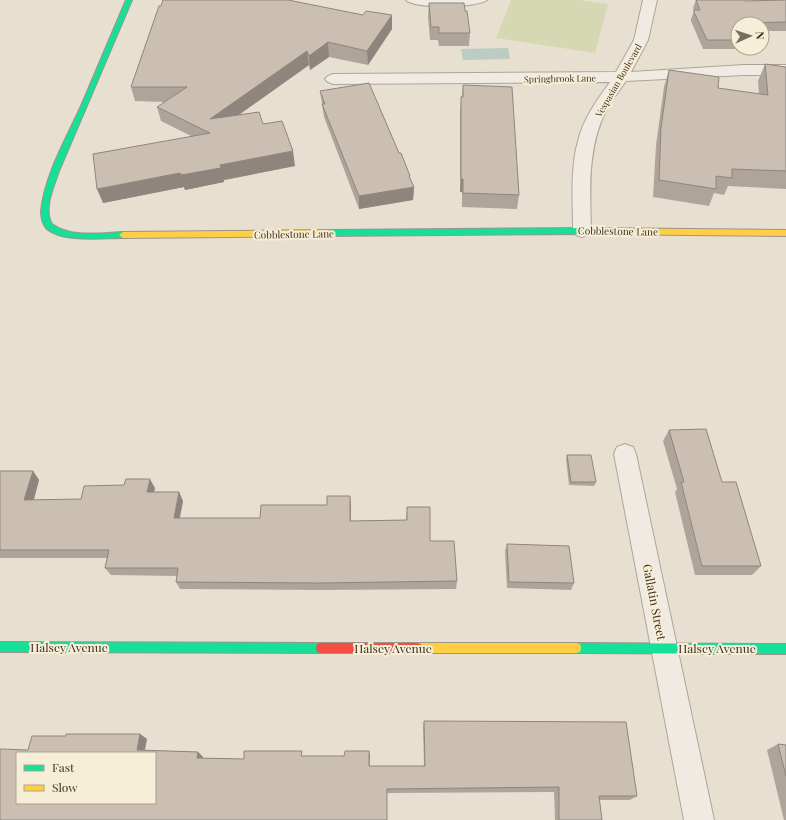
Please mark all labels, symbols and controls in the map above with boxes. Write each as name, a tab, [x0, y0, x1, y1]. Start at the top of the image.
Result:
north arrow	[730, 16, 770, 56]
text: N	[753, 31, 768, 40]
street label: Vespasian Boulevard	[592, 40, 644, 120]
street label: Springbrook Lane	[524, 71, 597, 85]
street label: Cobblestone Lane	[578, 223, 658, 239]
street label: Cobblestone Lane	[254, 226, 334, 242]
street label: Gallatin Street	[640, 563, 670, 642]
street label: Halsey Avenue	[30, 639, 108, 655]
street label: Halsey Avenue	[354, 640, 432, 656]
street label: Halsey Avenue	[678, 640, 756, 656]
legend	[16, 752, 156, 804]
text: Fast	[52, 759, 75, 775]
text: Slow	[52, 779, 78, 795]

